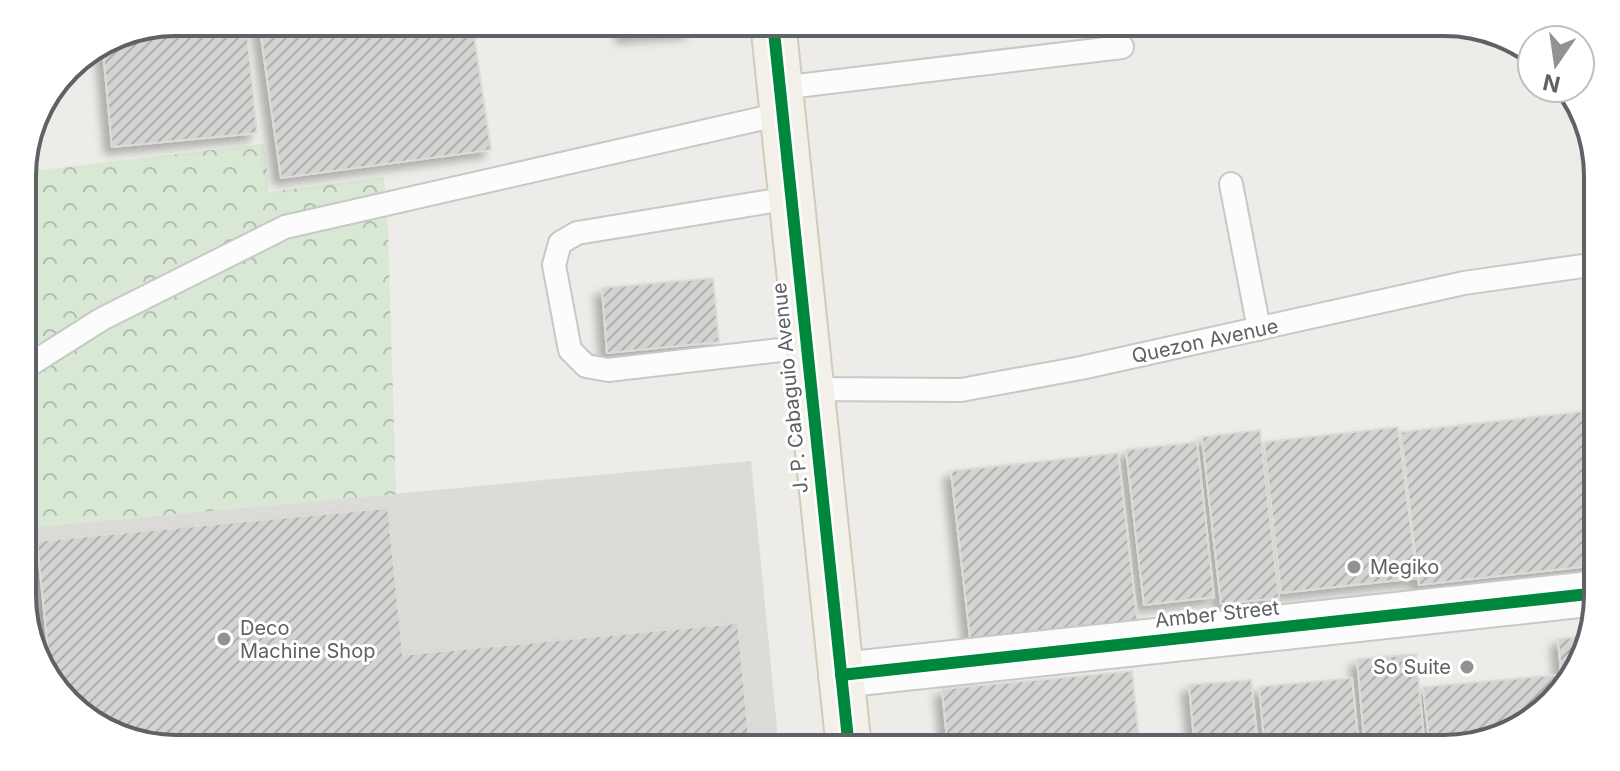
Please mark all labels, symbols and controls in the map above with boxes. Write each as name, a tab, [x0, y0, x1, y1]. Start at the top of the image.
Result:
north arrow	[1516, 24, 1596, 104]
text: N	[1540, 69, 1563, 98]
street label: J. P. Cabaguio Avenue	[767, 281, 813, 495]
street label: Quezon Avenue	[1130, 314, 1280, 368]
place label: Megiko	[1370, 555, 1439, 579]
marker: Megiko	[1345, 558, 1363, 576]
street label: Amber Street	[1154, 595, 1281, 632]
place label: Deco Machine Shop	[240, 616, 375, 663]
marker: Deco Machine Shop	[215, 630, 233, 648]
place label: So Suite	[1373, 655, 1451, 679]
marker: So Suite	[1458, 658, 1476, 676]

